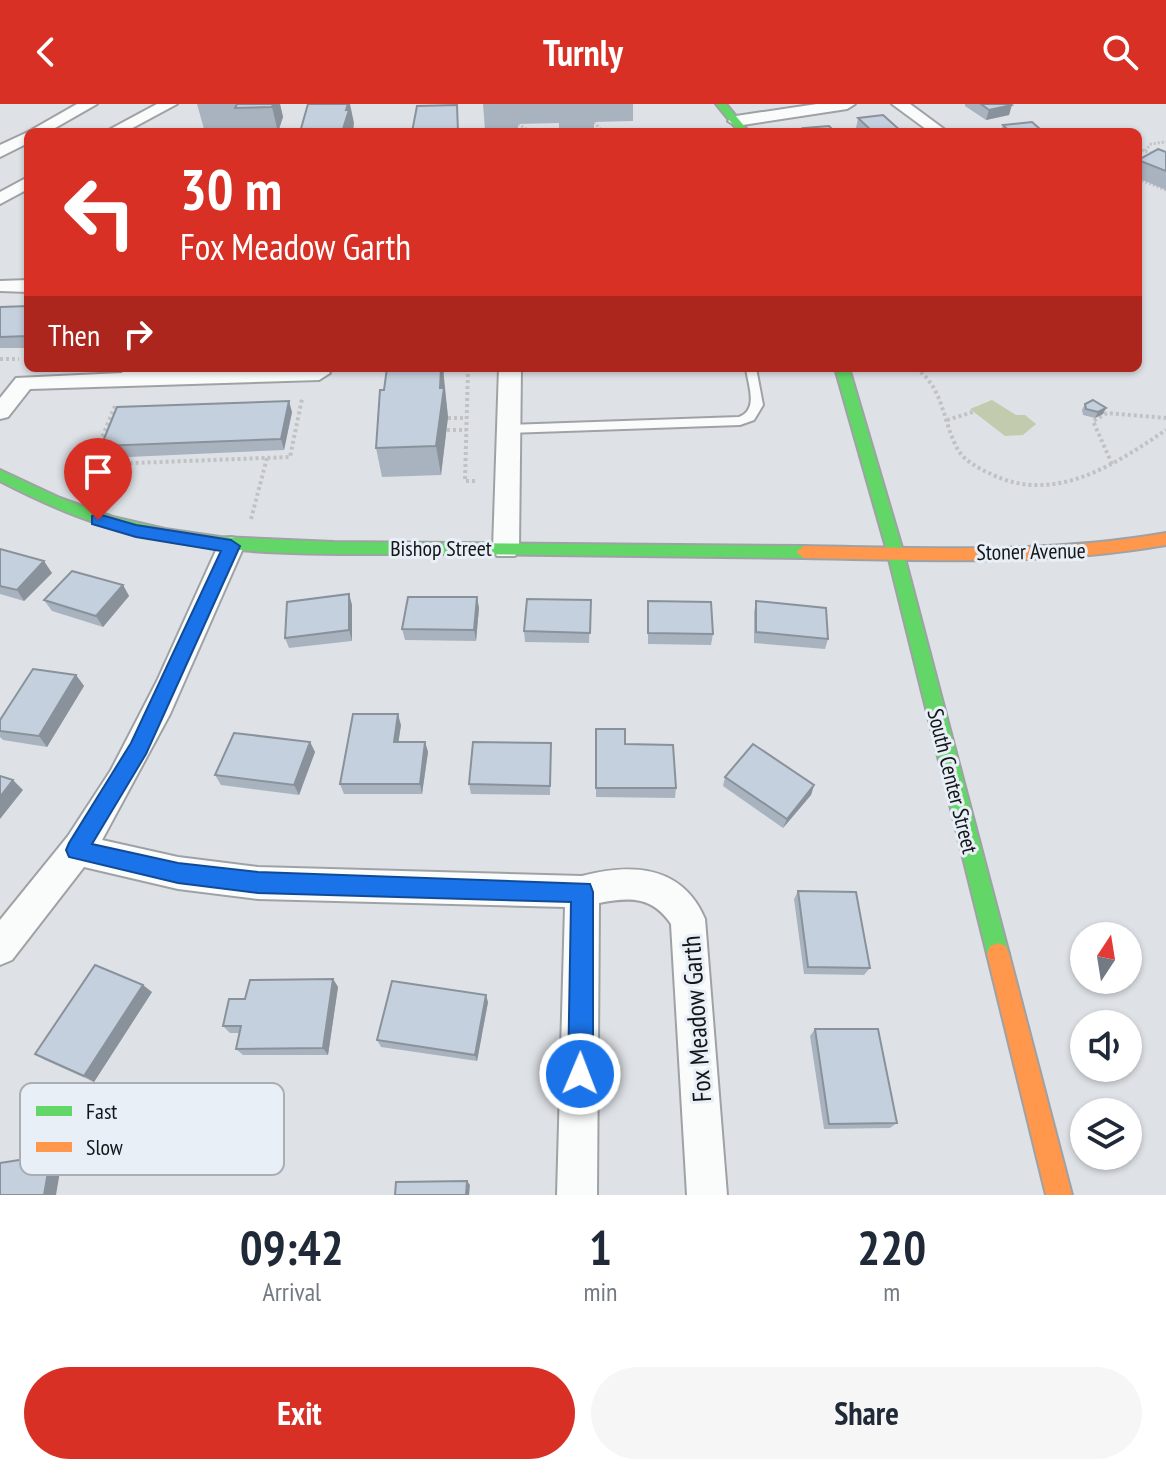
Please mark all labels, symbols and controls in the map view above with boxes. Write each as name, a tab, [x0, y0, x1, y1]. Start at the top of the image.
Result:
text: Turnly	[543, 29, 623, 76]
icon: back	[24, 30, 68, 74]
icon: search	[1098, 30, 1142, 74]
text: 30 m	[180, 153, 282, 225]
icon: left	[48, 160, 152, 264]
text: Fox Meadow Garth	[180, 223, 411, 270]
icon: right	[116, 312, 160, 356]
text: Then	[48, 315, 100, 354]
pin	[64, 438, 132, 520]
icon: arrive	[76, 450, 120, 494]
street label: Bishop Street	[390, 534, 492, 562]
street label: Stoner Avenue	[976, 536, 1086, 566]
street label: South Center Street	[921, 706, 985, 856]
north arrow	[1070, 922, 1142, 994]
map controls	[1070, 922, 1142, 1170]
street label: Fox Meadow Garth	[674, 935, 718, 1103]
button: sound	[1070, 1010, 1142, 1082]
position arrow	[538, 1032, 622, 1116]
legend	[20, 1083, 284, 1175]
text: Fast	[86, 1097, 117, 1125]
button: layers	[1070, 1098, 1142, 1170]
text: Slow	[86, 1133, 123, 1161]
text: 09:42	[240, 1216, 344, 1278]
text: 1	[589, 1216, 612, 1278]
text: 220	[857, 1216, 926, 1278]
text: Arrival	[262, 1275, 321, 1308]
text: min	[583, 1275, 617, 1308]
text: m	[883, 1275, 900, 1308]
button: Exit	[24, 1367, 575, 1459]
button: Share	[591, 1367, 1142, 1459]

